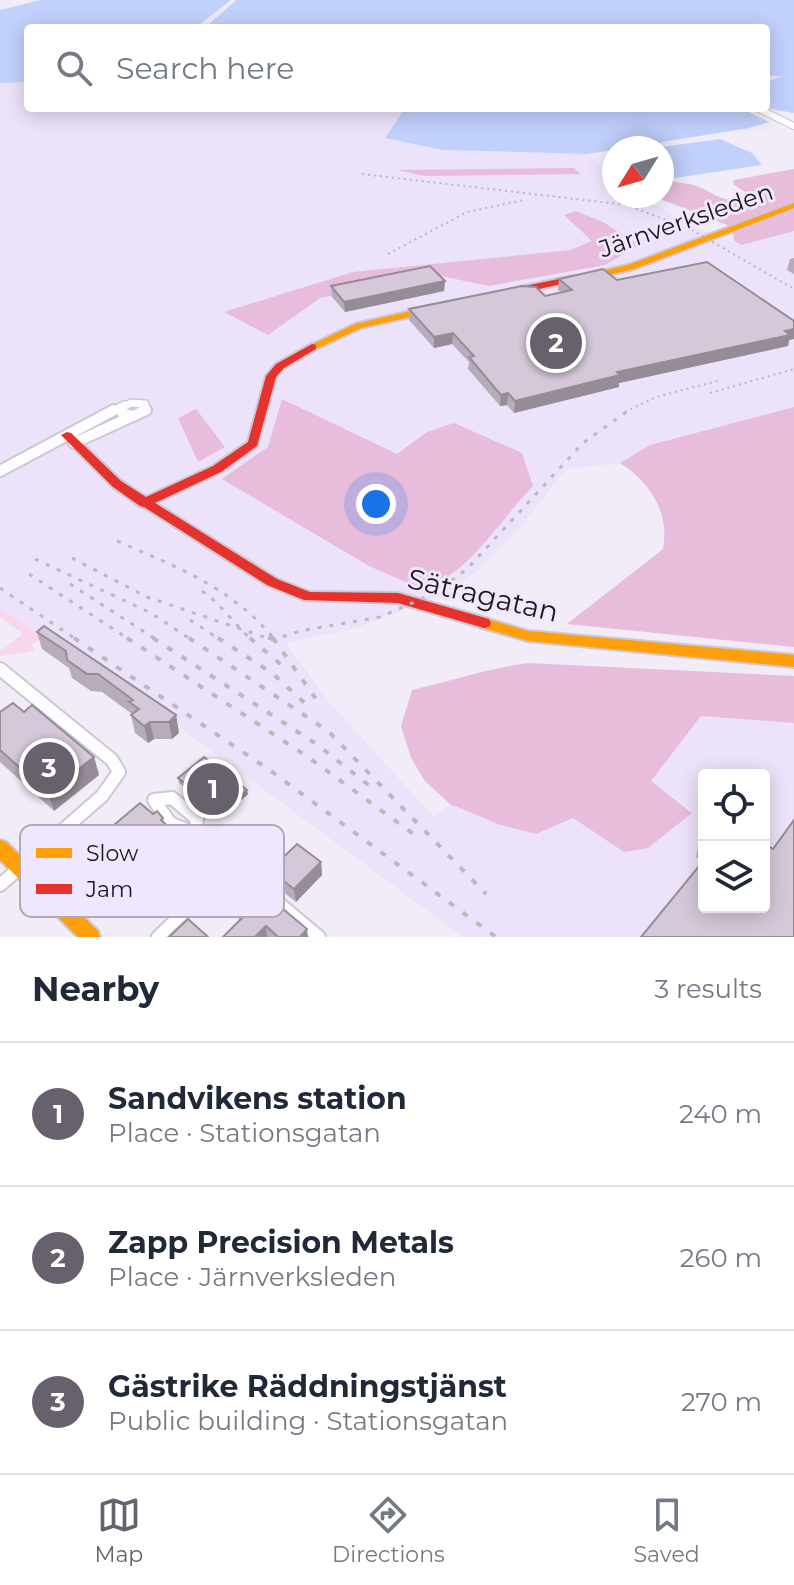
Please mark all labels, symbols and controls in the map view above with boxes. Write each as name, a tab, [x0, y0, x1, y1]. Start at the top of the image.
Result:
search box	[24, 24, 770, 112]
icon: search	[52, 46, 96, 90]
text: Search here	[116, 50, 294, 87]
north arrow	[602, 136, 674, 208]
street label: Järnverksleden	[594, 177, 777, 264]
pin: 2	[530, 313, 582, 373]
your location	[356, 484, 396, 524]
street label: Sätragatan	[404, 561, 562, 629]
pin: 3	[23, 738, 75, 798]
pin: 1	[187, 759, 239, 819]
map controls	[698, 769, 770, 913]
button: locate	[698, 769, 770, 841]
legend	[20, 825, 284, 917]
text: Slow	[86, 840, 139, 867]
button: layers	[698, 841, 770, 913]
text: Jam	[85, 876, 133, 903]
text: Nearby	[32, 968, 159, 1010]
text: 3 results	[655, 973, 762, 1005]
text: Sandvikens station	[108, 1080, 407, 1117]
text: 1	[53, 1098, 63, 1130]
text: 240 m	[679, 1098, 762, 1130]
text: Place · Stationsgatan	[108, 1117, 381, 1149]
text: Zapp Precision Metals	[108, 1224, 454, 1261]
text: 2	[50, 1242, 66, 1274]
text: 260 m	[680, 1242, 762, 1274]
text: Place · Järnverksleden	[108, 1261, 396, 1293]
text: Gästrike Räddningstjänst	[108, 1368, 507, 1405]
text: 3	[50, 1386, 66, 1418]
text: 270 m	[681, 1386, 762, 1418]
text: Public building · Stationsgatan	[108, 1405, 508, 1437]
tab: Map	[94, 1493, 143, 1568]
tab: Directions	[332, 1493, 445, 1568]
tab: Saved	[634, 1493, 700, 1568]

